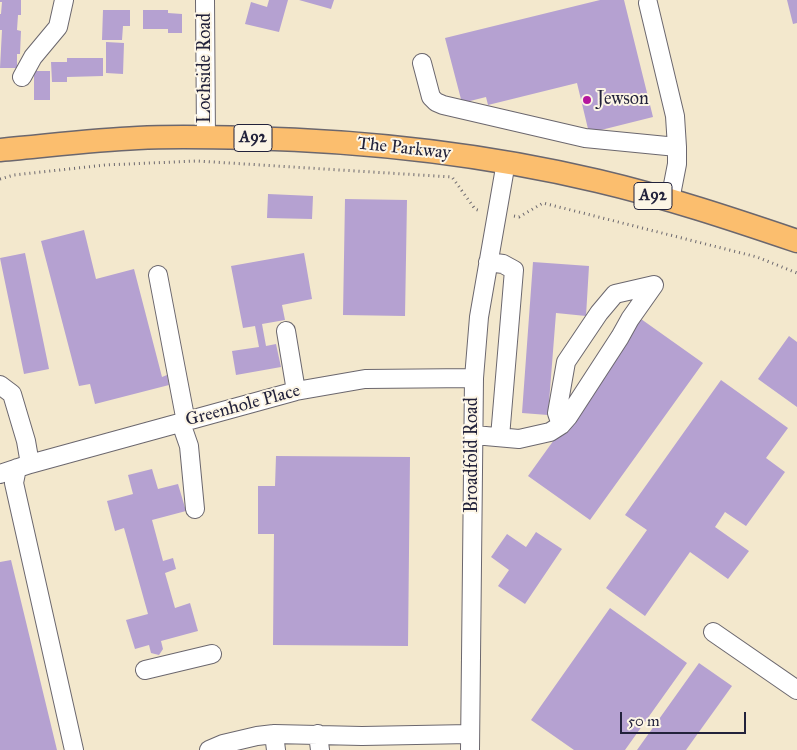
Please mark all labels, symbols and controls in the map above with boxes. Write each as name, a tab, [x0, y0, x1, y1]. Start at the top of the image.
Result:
street label: Lochside Road	[195, 13, 217, 123]
place label: Jewson	[597, 89, 649, 111]
marker: Jewson	[581, 94, 593, 106]
road number: A92	[234, 125, 272, 152]
street label: The Parkway	[356, 133, 452, 165]
road number: A92	[634, 182, 672, 210]
street label: Greenhole Place	[183, 380, 303, 432]
street label: Broadfold Road	[462, 397, 484, 513]
scale bar	[622, 702, 748, 734]
text: 50 m	[628, 712, 660, 730]

